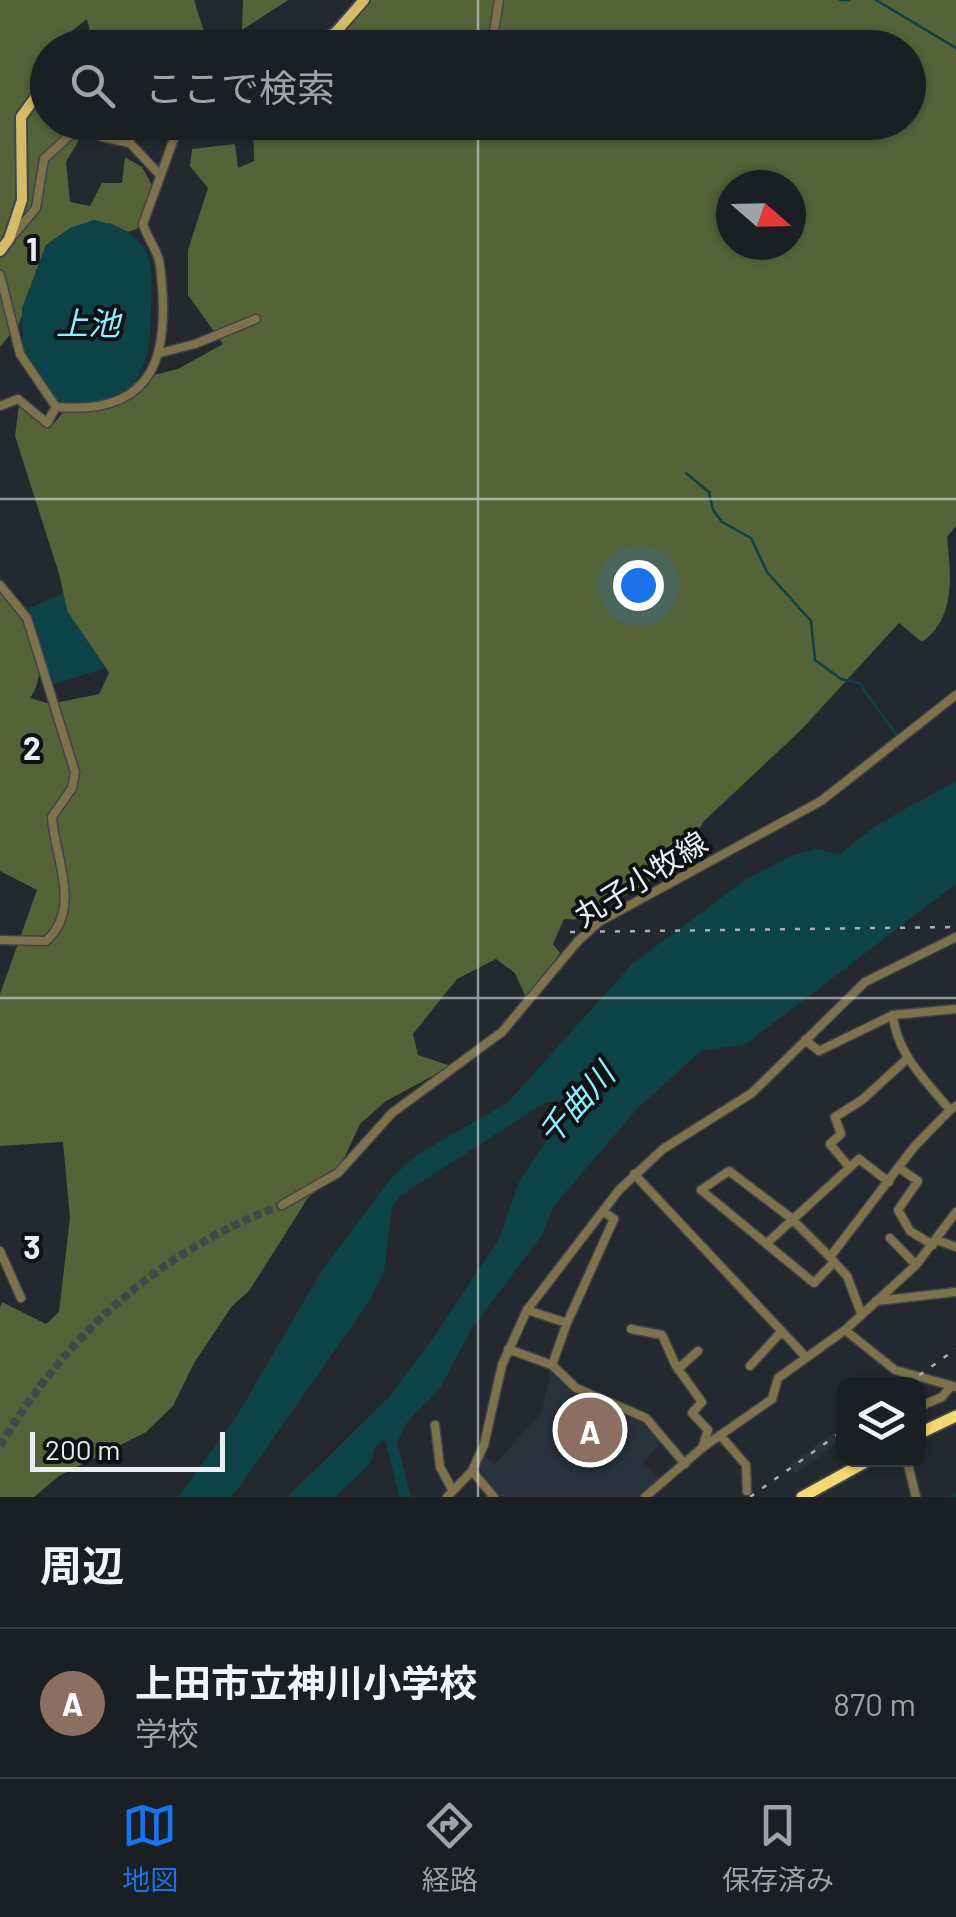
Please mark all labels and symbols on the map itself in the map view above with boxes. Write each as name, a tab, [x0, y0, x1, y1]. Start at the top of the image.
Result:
north arrow	[716, 170, 806, 260]
text: 1	[26, 229, 38, 267]
water label: 上池	[56, 303, 123, 341]
your location	[613, 560, 664, 611]
text: 2	[23, 728, 41, 766]
street label: 丸子小牧線	[567, 823, 713, 933]
water label: 千曲川	[529, 1052, 623, 1151]
text: 3	[23, 1227, 41, 1265]
pin: A	[558, 1392, 622, 1468]
scale bar	[30, 1427, 225, 1472]

